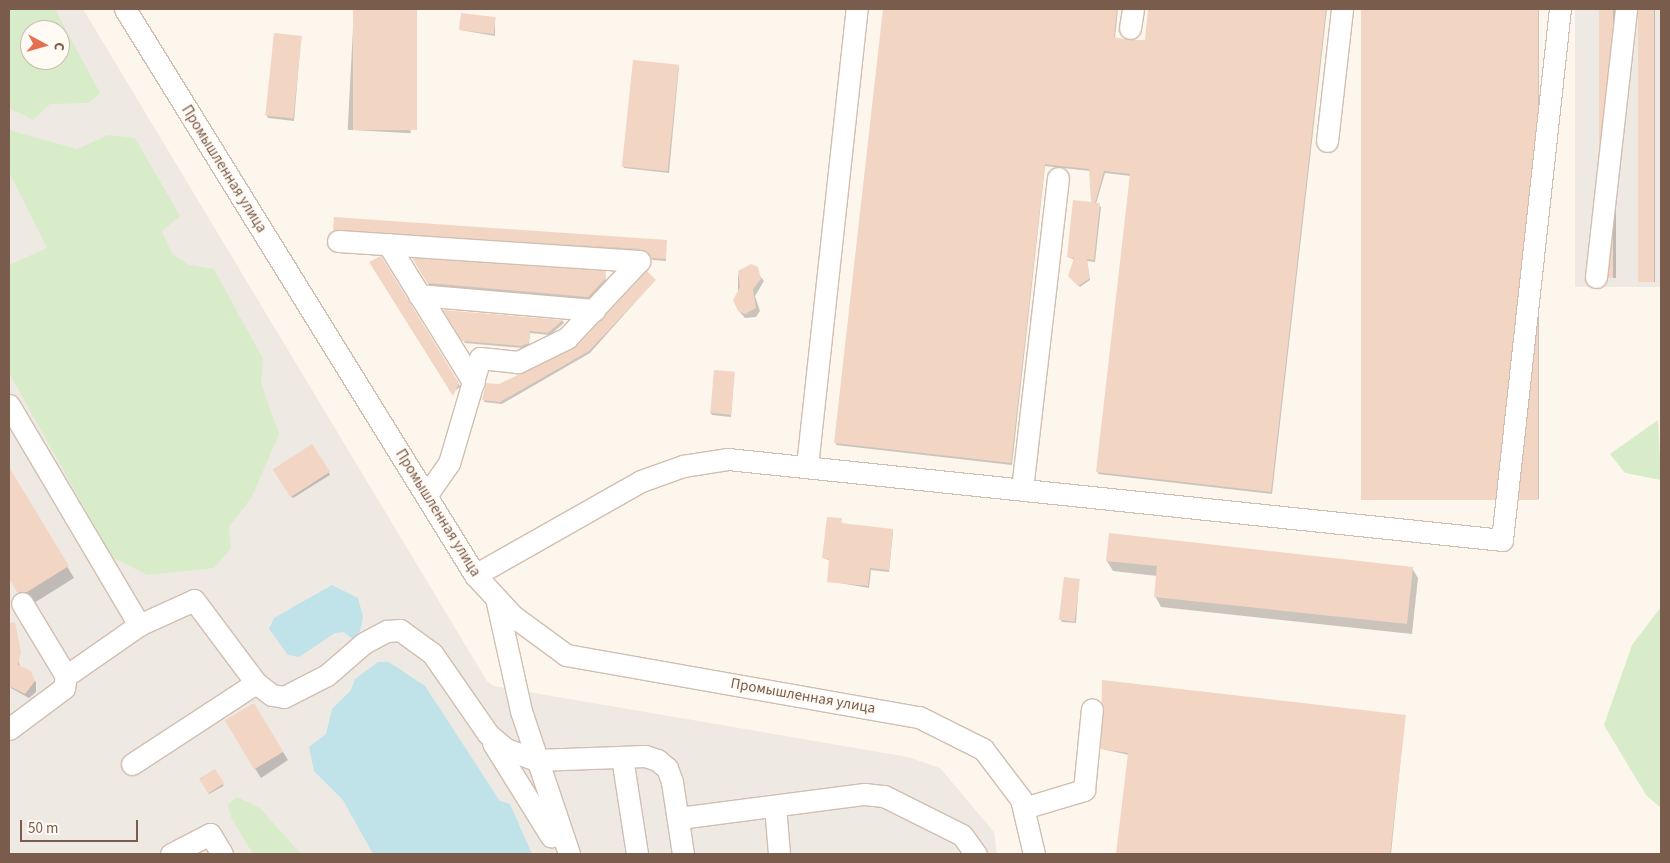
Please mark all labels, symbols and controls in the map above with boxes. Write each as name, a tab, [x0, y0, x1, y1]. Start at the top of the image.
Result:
north arrow	[20, 20, 70, 70]
text: С	[49, 41, 69, 52]
street label: Промышленная улица	[177, 102, 271, 236]
street label: Промышленная улица	[391, 446, 485, 580]
street label: Промышленная улица	[729, 674, 877, 718]
scale bar	[22, 810, 140, 842]
text: 50 m	[28, 818, 58, 839]

